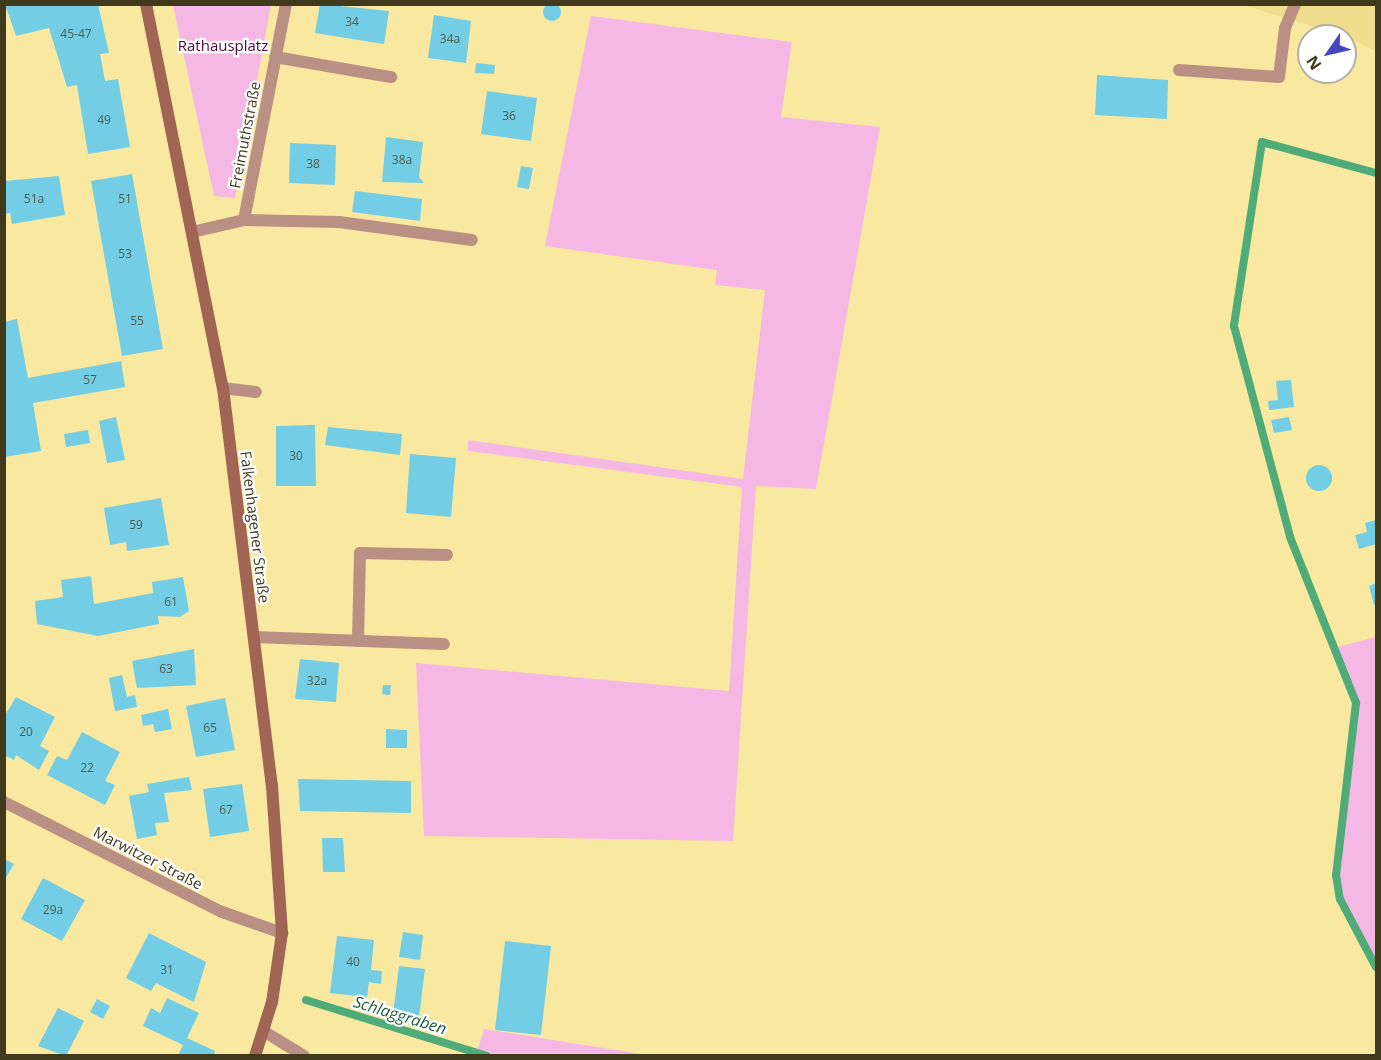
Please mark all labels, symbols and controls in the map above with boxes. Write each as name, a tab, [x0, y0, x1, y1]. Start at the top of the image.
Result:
house number: 34	[345, 15, 359, 29]
north arrow	[1297, 24, 1357, 84]
house number: 45-47	[60, 27, 92, 41]
house number: 34a	[440, 32, 460, 46]
park label: Rathausplatz	[178, 37, 268, 55]
text: N	[1301, 51, 1326, 74]
street label: Freimuthstraße	[226, 80, 264, 190]
house number: 36	[502, 109, 516, 123]
house number: 49	[97, 113, 111, 127]
house number: 38a	[392, 153, 412, 167]
house number: 38	[306, 157, 320, 171]
house number: 51a	[24, 192, 44, 206]
house number: 51	[118, 192, 132, 206]
house number: 53	[118, 247, 132, 261]
house number: 55	[130, 314, 144, 328]
house number: 57	[83, 373, 97, 387]
house number: 30	[289, 449, 303, 463]
street label: Falkenhagener Straße	[237, 450, 273, 604]
house number: 59	[129, 518, 143, 532]
house number: 61	[164, 595, 178, 609]
house number: 63	[159, 662, 173, 676]
house number: 32a	[307, 674, 327, 688]
house number: 65	[203, 721, 217, 735]
house number: 20	[19, 725, 33, 739]
house number: 22	[80, 761, 94, 775]
house number: 67	[219, 803, 233, 817]
street label: Marwitzer Straße	[90, 823, 206, 893]
house number: 29a	[43, 903, 63, 917]
house number: 40	[346, 955, 360, 969]
house number: 31	[160, 963, 174, 977]
water label: Schlaggraben	[351, 992, 449, 1038]

